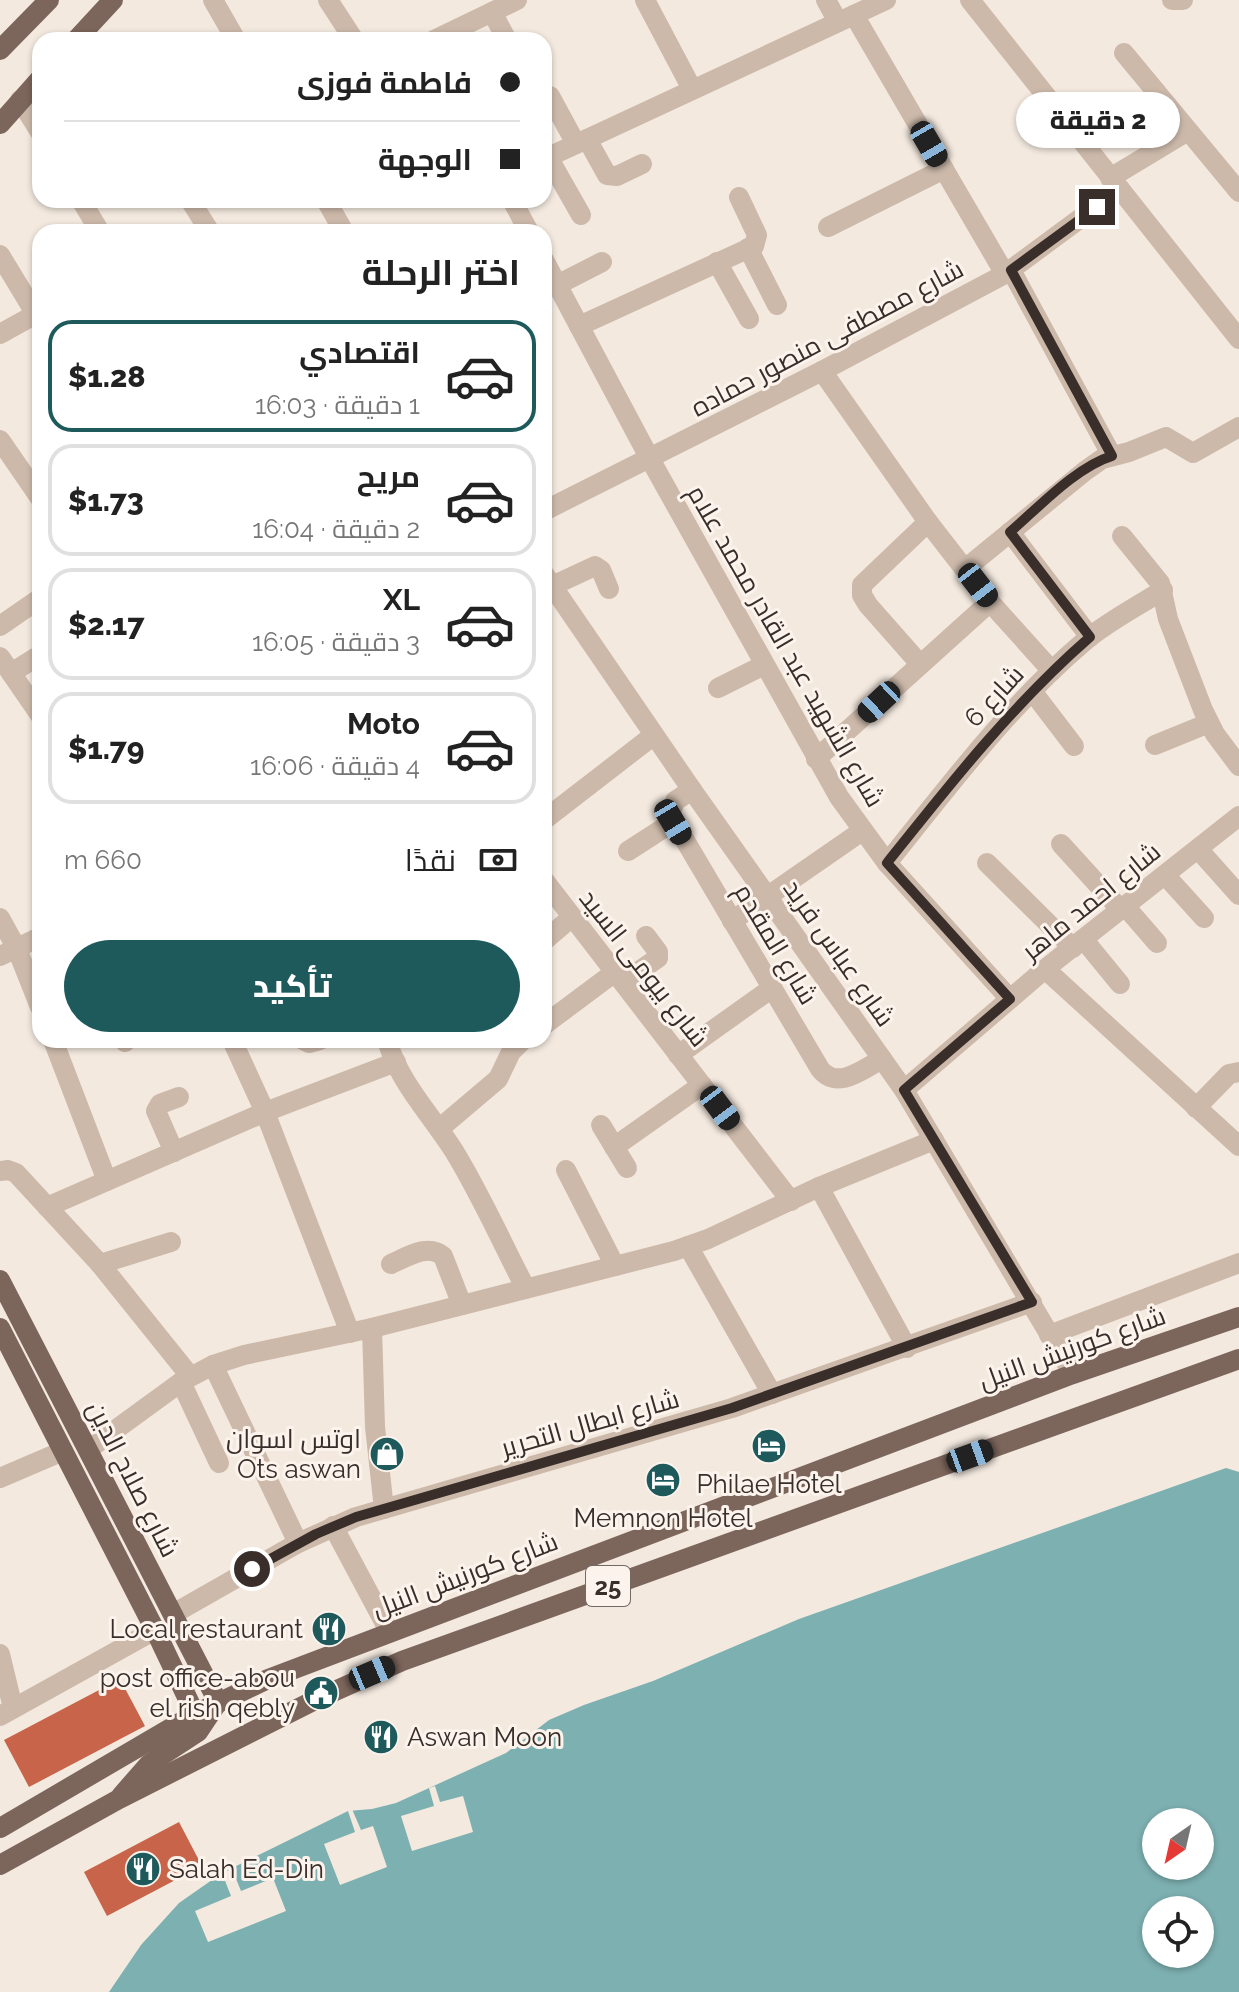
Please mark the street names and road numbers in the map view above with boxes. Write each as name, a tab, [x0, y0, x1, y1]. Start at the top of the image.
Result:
street label: شارع مصطفى منصور حماده	[686, 253, 969, 424]
street label: شارع الشهيد عبد القادر محمد علام	[679, 480, 891, 814]
street label: شارع 6	[958, 659, 1031, 734]
street label: شارع احمد ماهر	[1014, 836, 1168, 969]
street label: شارع عباس فريد	[776, 874, 901, 1033]
street label: شارع المقدم	[726, 878, 824, 1011]
street label: شارع بيومى السيد	[572, 884, 715, 1054]
street label: شارع كورنيش النيل	[975, 1300, 1170, 1398]
street label: شارع ابطال التحرير	[495, 1383, 683, 1465]
street label: شارع صلاح الدين	[79, 1396, 185, 1563]
street label: شارع كورنيش النيل	[368, 1526, 563, 1626]
road number: 25	[586, 1566, 630, 1606]

